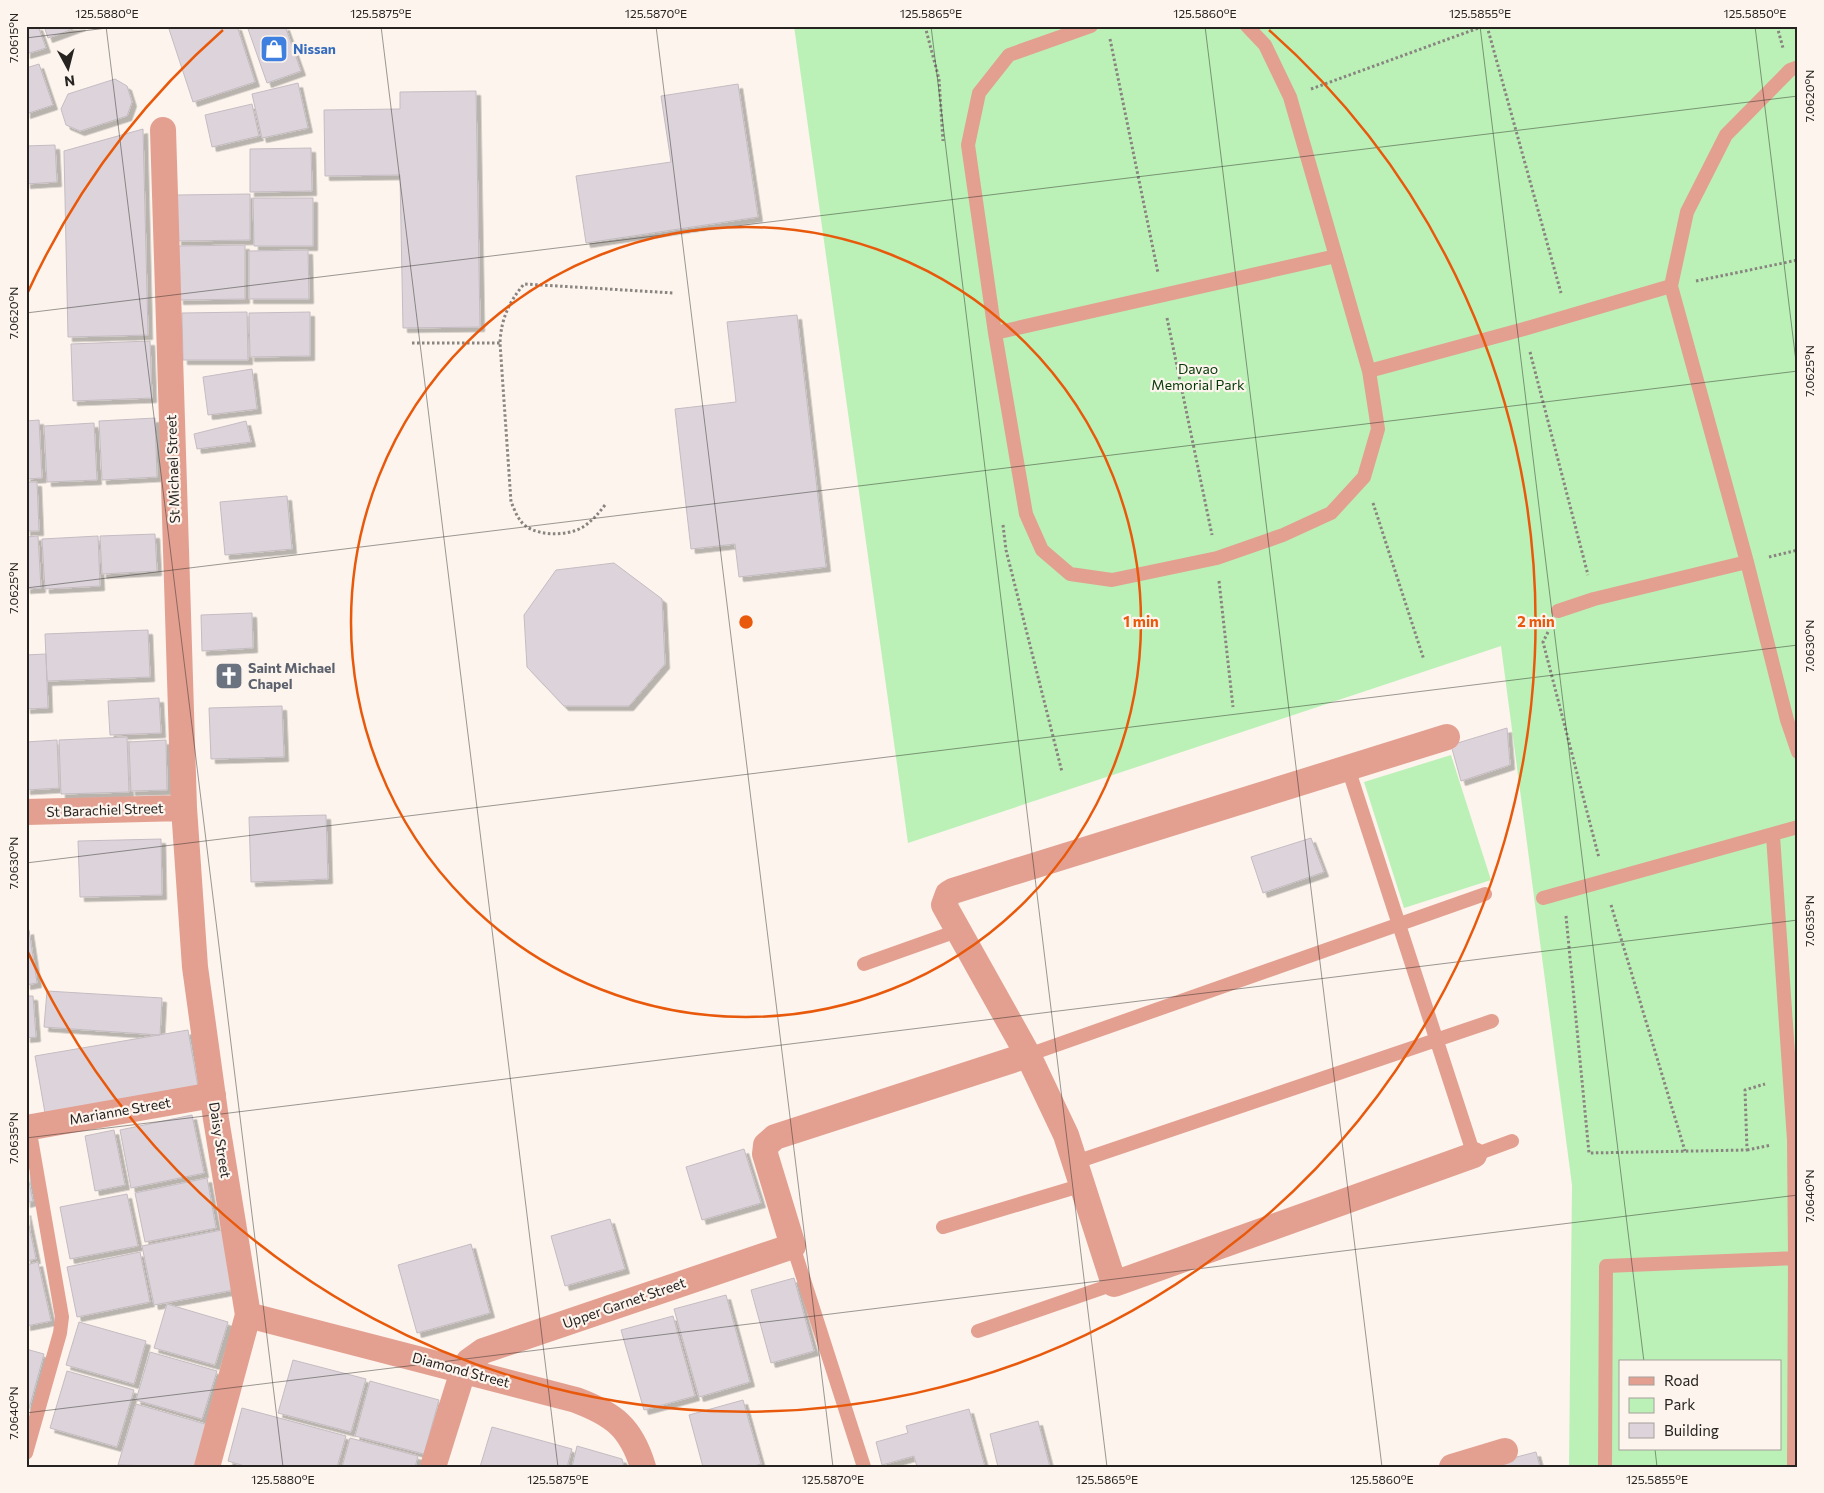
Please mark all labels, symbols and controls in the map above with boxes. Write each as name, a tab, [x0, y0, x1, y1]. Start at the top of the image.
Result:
text: 125.5880°E	[75, 6, 139, 20]
text: 125.5875°E	[350, 6, 412, 20]
text: 125.5870°E	[625, 6, 687, 20]
text: 125.5865°E	[900, 6, 962, 20]
text: 125.5860°E	[1173, 6, 1237, 20]
text: 125.5855°E	[1449, 6, 1511, 20]
text: 125.5850°E	[1724, 6, 1786, 20]
text: 7.0615°N	[6, 13, 20, 63]
shop icon: Nissan	[259, 34, 289, 64]
place label: Nissan	[293, 40, 336, 57]
north arrow	[42, 42, 92, 92]
text: 7.0620°N	[1802, 70, 1816, 122]
text: N	[63, 72, 76, 90]
text: 7.0620°N	[6, 287, 20, 339]
text: 7.0625°N	[1802, 345, 1816, 397]
park label: Davao Memorial Park	[1151, 360, 1245, 393]
street label: St Michael Street	[162, 414, 183, 524]
text: 7.0625°N	[6, 562, 20, 614]
text: 1 min	[1123, 612, 1159, 630]
text: 2 min	[1517, 612, 1555, 630]
centre of rings	[737, 613, 755, 631]
text: 7.0630°N	[1802, 620, 1816, 672]
place label: Saint Michael Chapel	[248, 659, 335, 692]
church icon: Saint Michael Chapel	[214, 661, 244, 691]
street label: St Barachiel Street	[46, 799, 164, 820]
text: 7.0630°N	[6, 837, 20, 889]
text: 7.0635°N	[1802, 895, 1816, 947]
street label: Marianne Street	[68, 1093, 172, 1128]
street label: Daisy Street	[206, 1101, 235, 1180]
text: 7.0635°N	[6, 1112, 20, 1164]
text: 7.0640°N	[1802, 1170, 1816, 1222]
street label: Upper Garnet Street	[560, 1273, 688, 1332]
street label: Diamond Street	[411, 1348, 512, 1391]
legend	[1619, 1360, 1782, 1450]
text: Road	[1664, 1371, 1699, 1389]
text: 7.0640°N	[6, 1387, 20, 1439]
text: Park	[1664, 1395, 1695, 1413]
text: Building	[1664, 1421, 1719, 1439]
text: 125.5880°E	[251, 1472, 315, 1486]
text: 125.5875°E	[527, 1472, 589, 1486]
text: 125.5870°E	[802, 1472, 864, 1486]
text: 125.5865°E	[1076, 1472, 1138, 1486]
text: 125.5860°E	[1350, 1472, 1414, 1486]
text: 125.5855°E	[1626, 1472, 1688, 1486]

